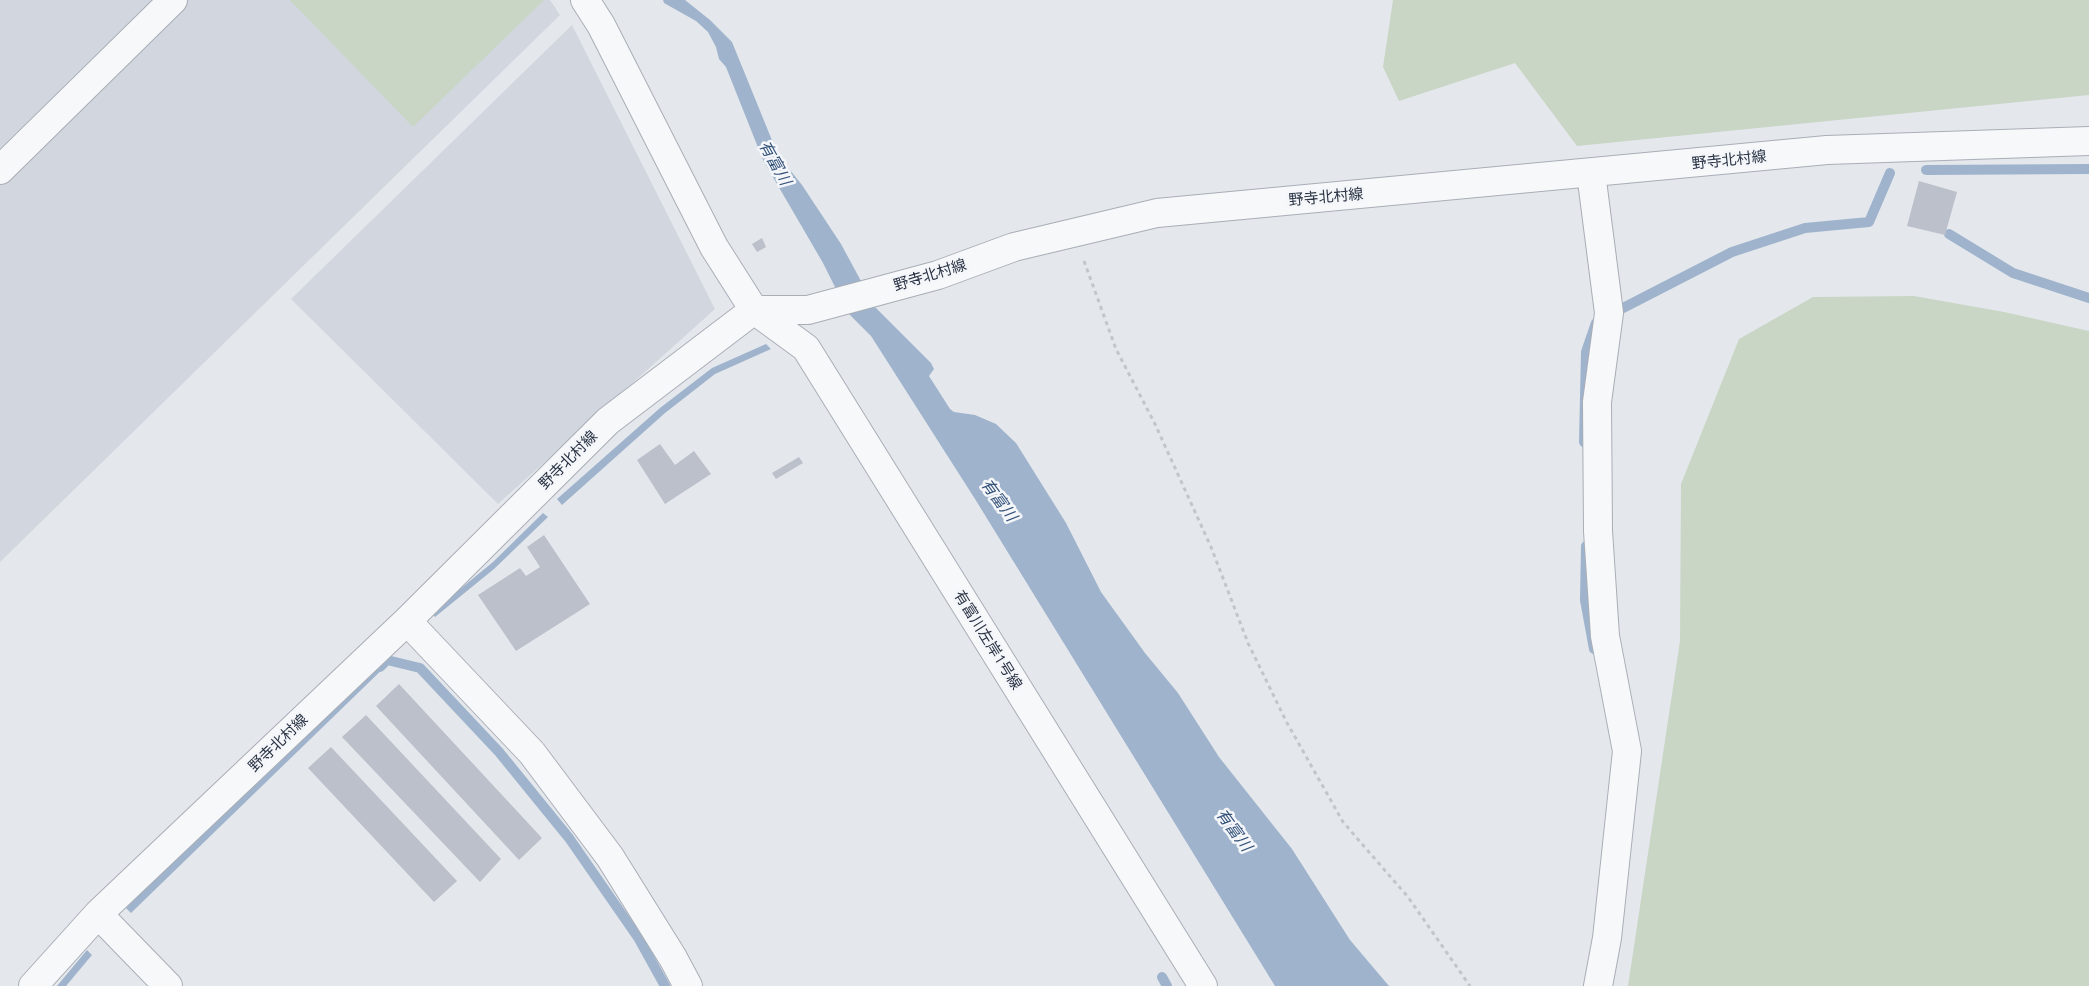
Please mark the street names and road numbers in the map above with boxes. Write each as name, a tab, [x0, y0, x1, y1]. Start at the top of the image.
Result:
street label: 野寺北村線	[1691, 147, 1767, 173]
street label: 野寺北村線	[1288, 185, 1364, 209]
street label: 野寺北村線	[892, 255, 968, 295]
street label: 野寺北村線	[535, 427, 601, 493]
street label: 有富川左岸1号線	[950, 587, 1026, 693]
street label: 野寺北村線	[245, 710, 311, 776]

